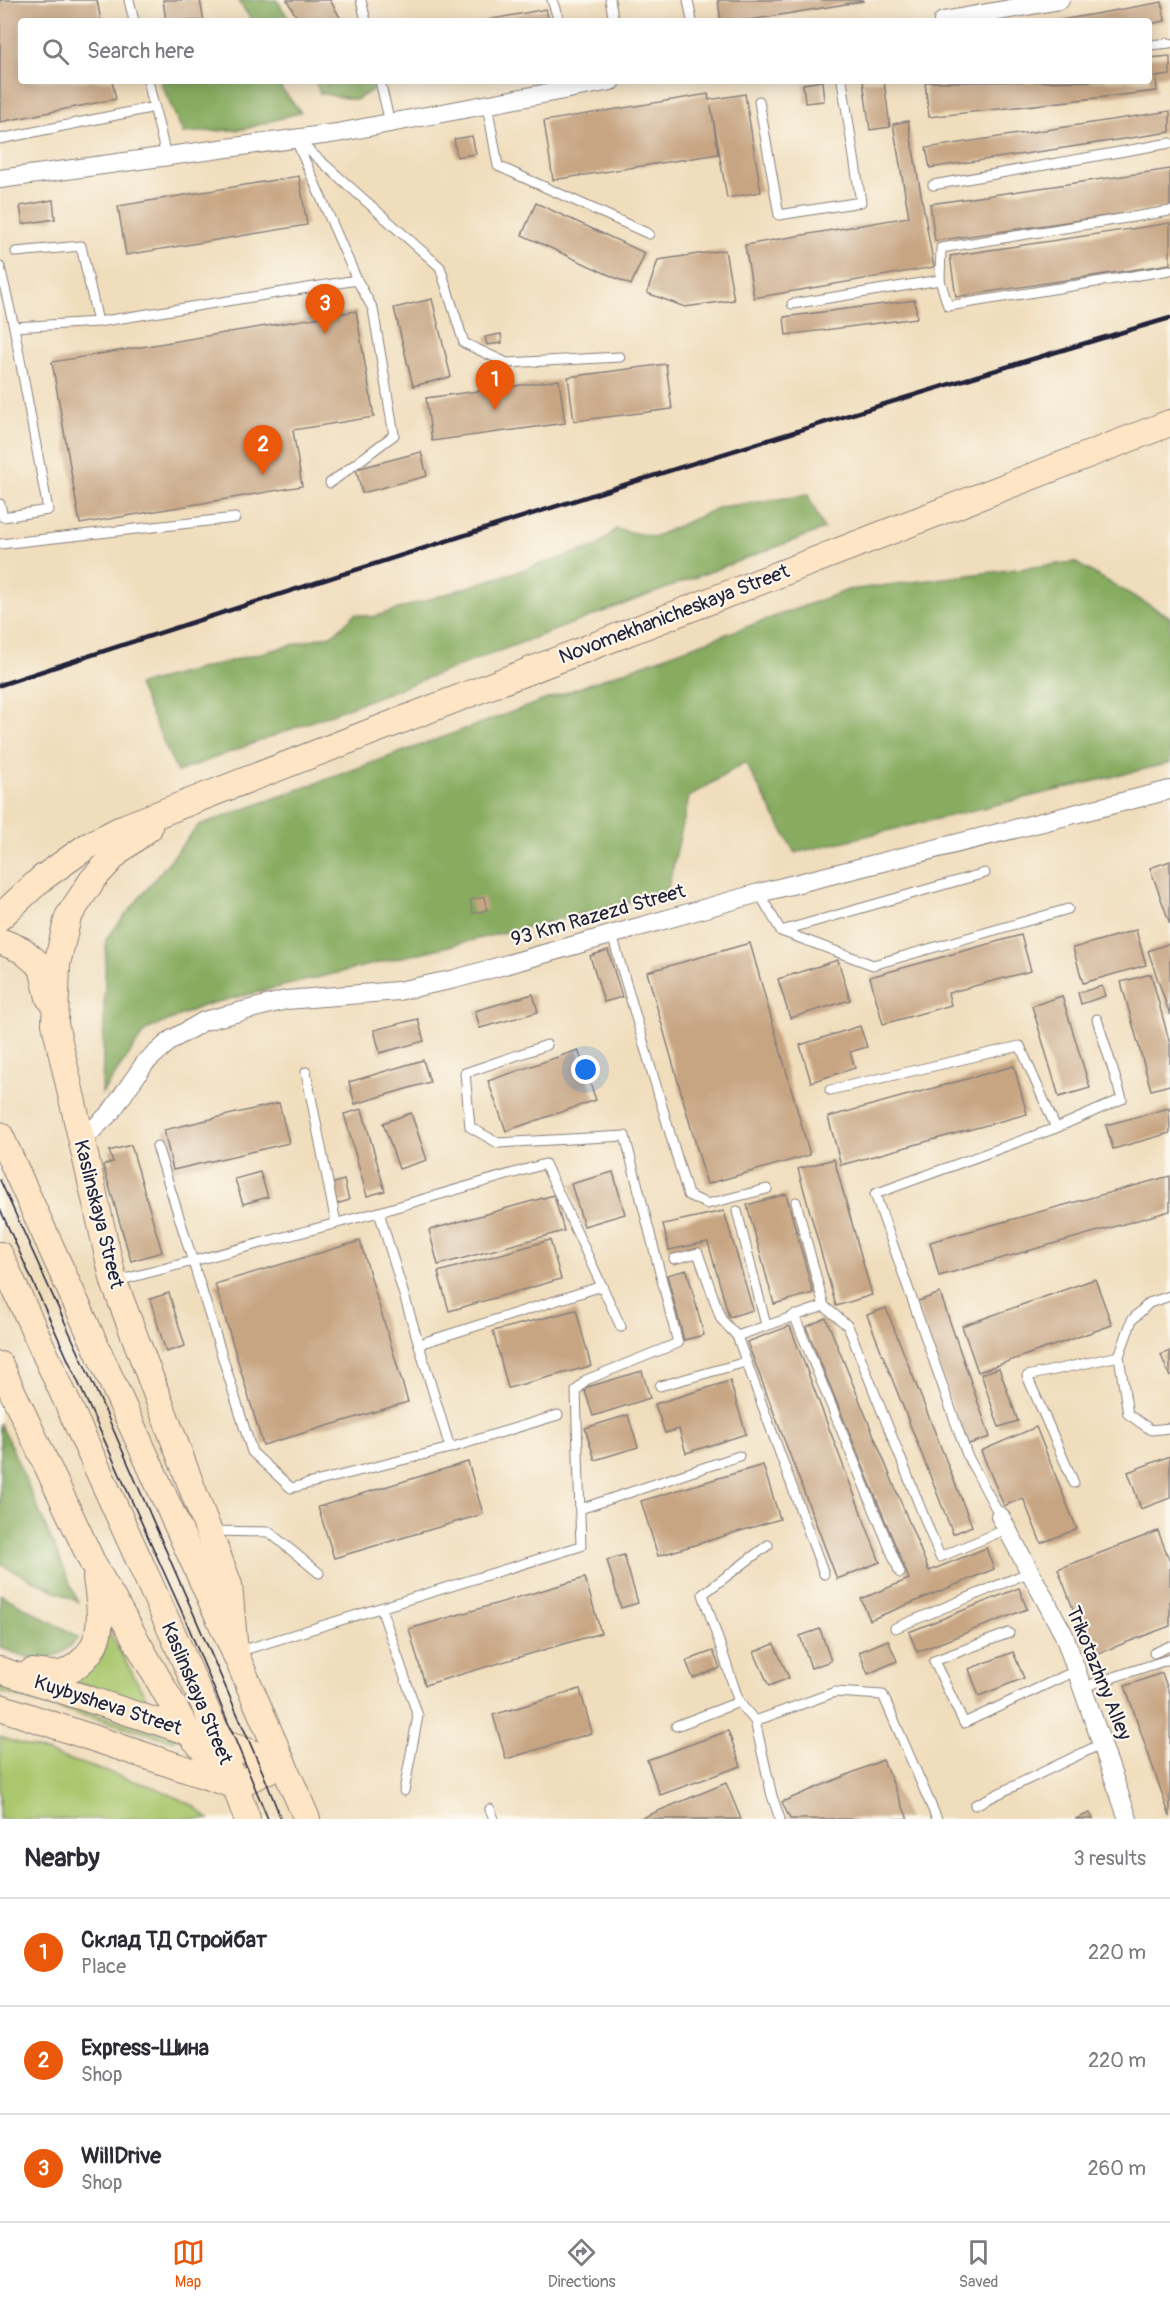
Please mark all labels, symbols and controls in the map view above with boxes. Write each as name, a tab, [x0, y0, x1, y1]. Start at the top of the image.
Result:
search box	[18, 18, 1152, 84]
icon: search	[39, 35, 72, 68]
text: Search here	[87, 37, 194, 65]
pin: 3	[306, 284, 344, 334]
pin: 1	[476, 360, 514, 410]
pin: 2	[244, 426, 282, 475]
street label: Novomekhanicheskaya Street	[555, 558, 794, 670]
street label: 93 Km Razezd Street	[508, 878, 689, 952]
your location	[571, 1055, 600, 1084]
street label: Kaslinskaya Street	[68, 1137, 130, 1292]
street label: Trikotazhny Alley	[1061, 1602, 1137, 1744]
street label: Kaslinskaya Street	[156, 1618, 239, 1769]
street label: Kuybysheva Street	[31, 1669, 186, 1741]
text: Nearby	[24, 1842, 100, 1874]
text: 3 results	[1074, 1846, 1146, 1871]
text: Склад ТД Стройбат	[81, 1926, 267, 1954]
text: 1	[40, 1940, 47, 1965]
text: 220 m	[1088, 1940, 1146, 1965]
text: Place	[81, 1954, 126, 1979]
text: Express-Шина	[81, 2034, 209, 2062]
text: 2	[38, 2048, 49, 2073]
text: 220 m	[1088, 2048, 1146, 2073]
text: Shop	[81, 2062, 122, 2087]
text: WillDrive	[81, 2142, 161, 2170]
text: 3	[38, 2156, 49, 2181]
text: 260 m	[1087, 2156, 1146, 2181]
text: Shop	[81, 2170, 122, 2195]
tab: Map	[172, 2236, 205, 2292]
tab: Directions	[548, 2236, 616, 2292]
tab: Saved	[959, 2236, 998, 2292]

